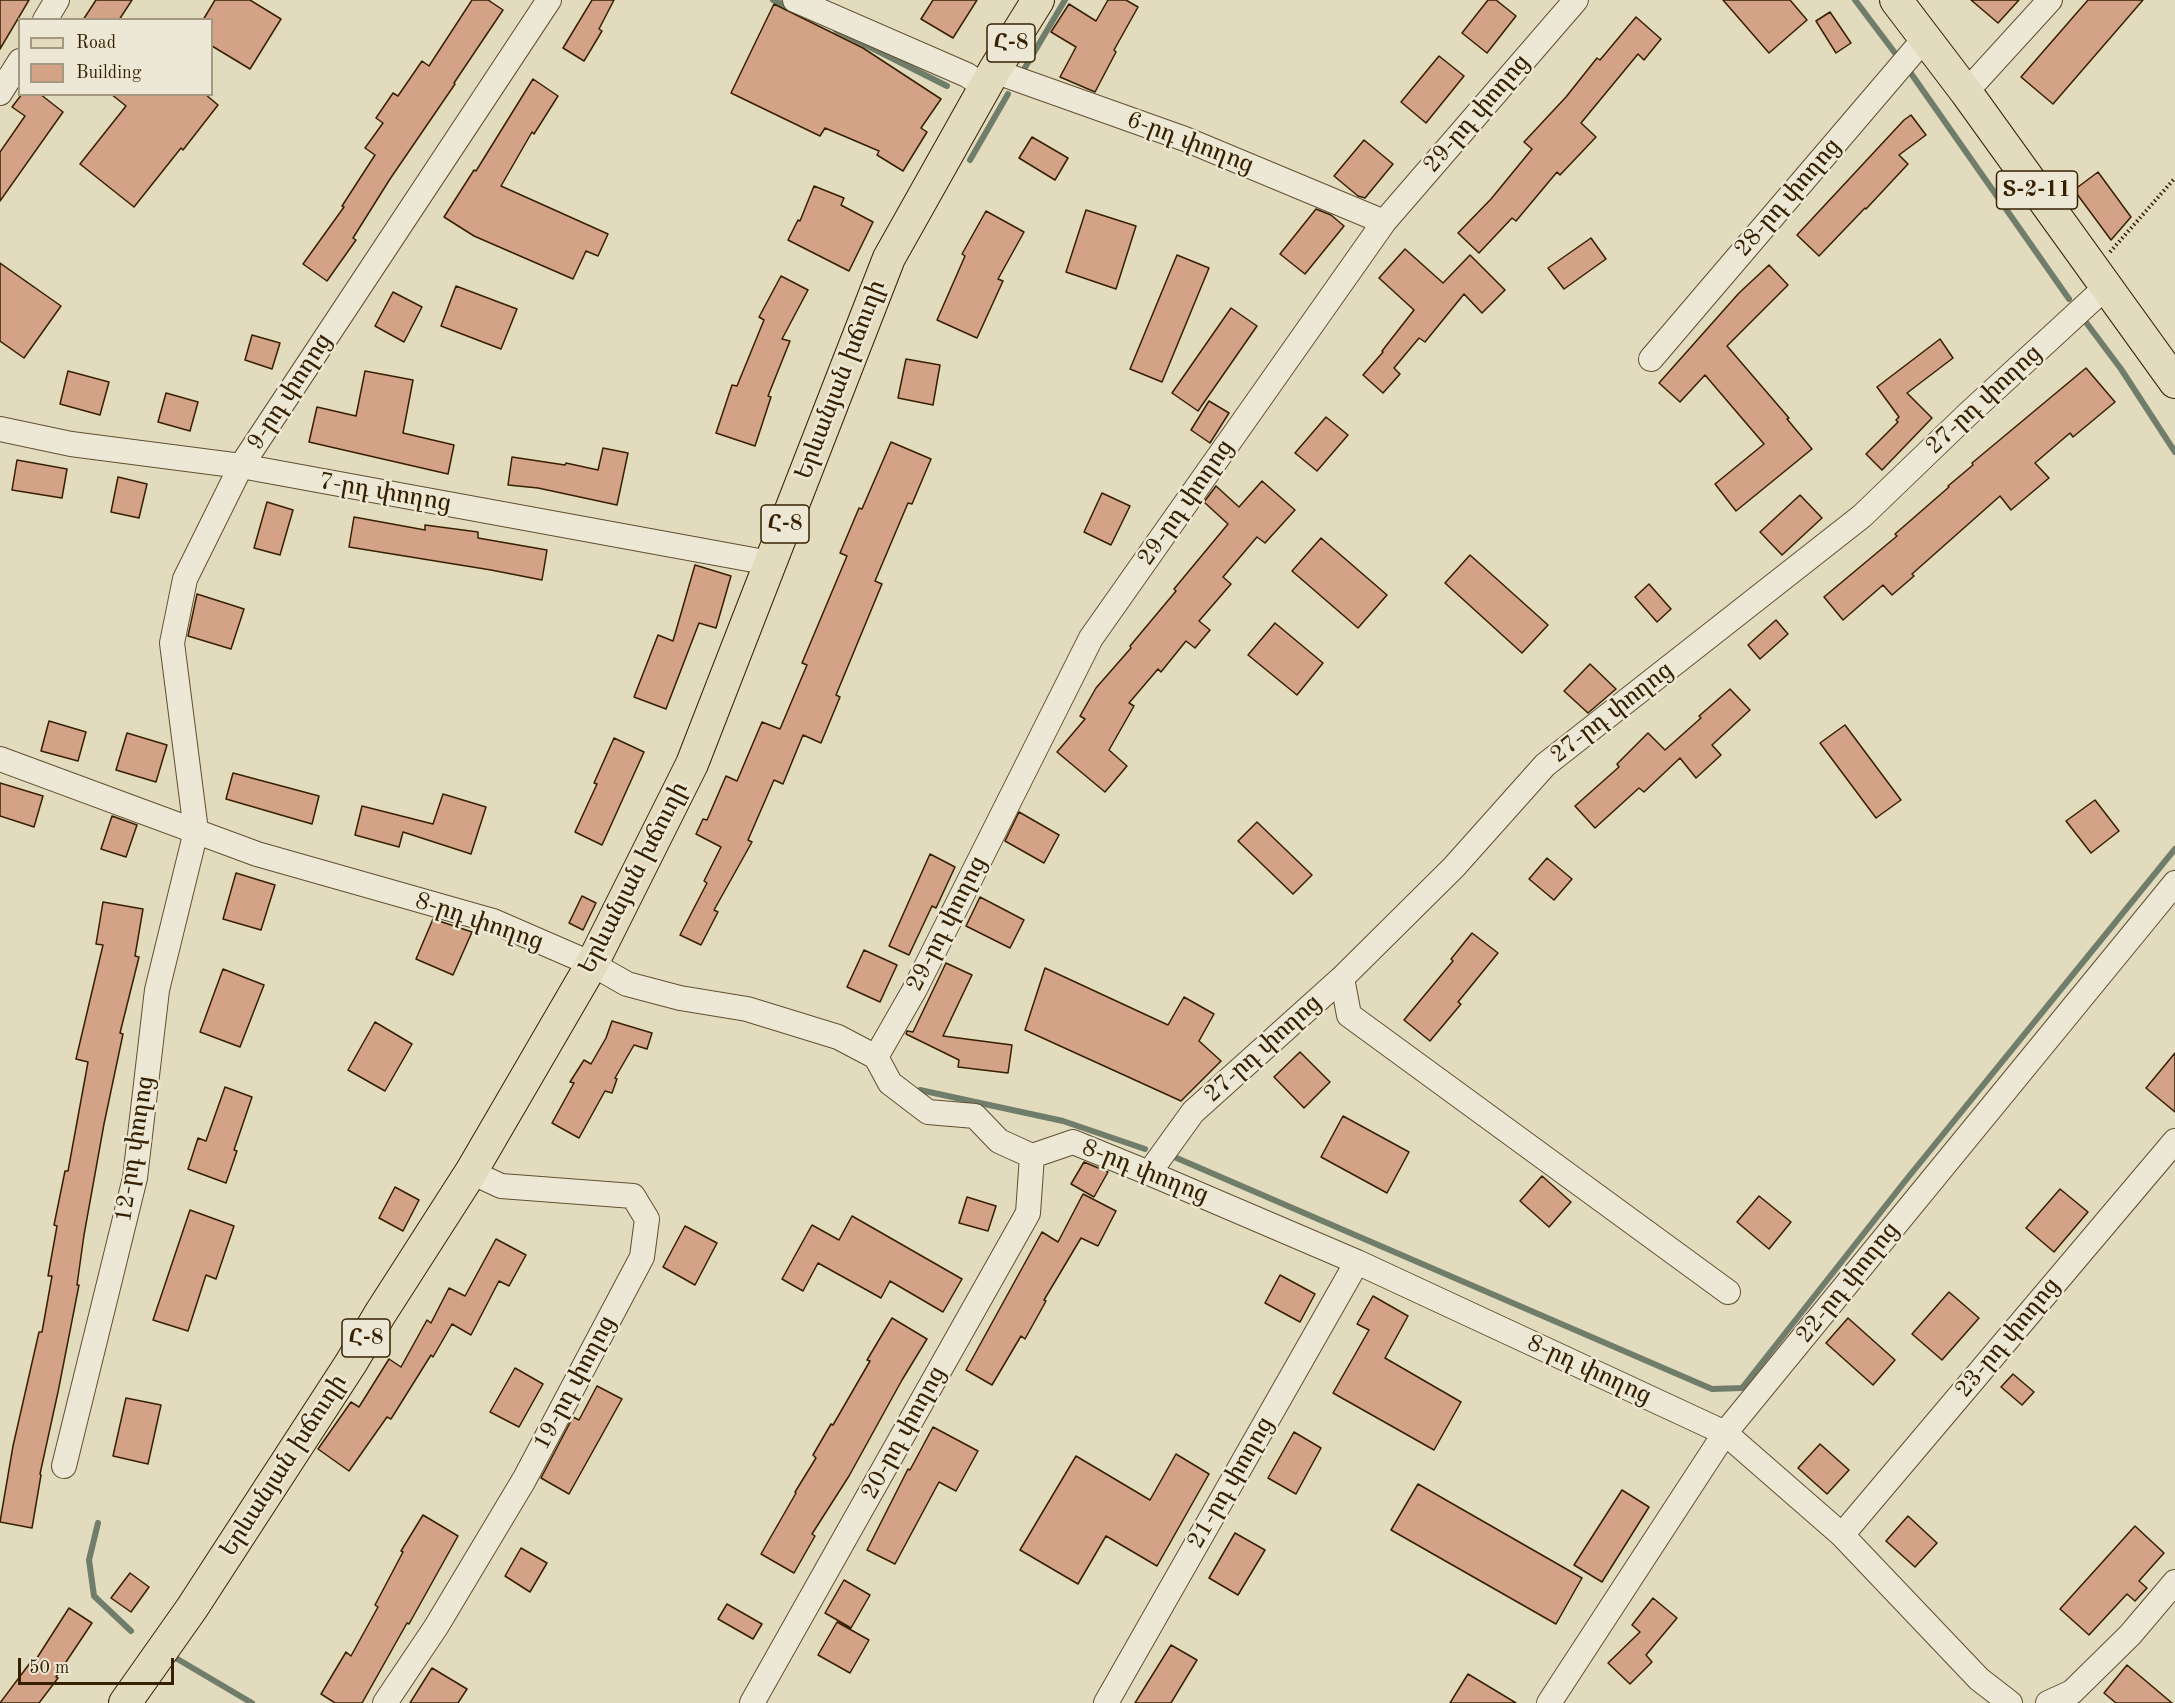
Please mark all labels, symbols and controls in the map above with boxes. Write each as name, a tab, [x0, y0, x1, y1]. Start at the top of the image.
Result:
legend	[18, 18, 213, 96]
road number: Հ-8	[987, 24, 1035, 62]
text: Road	[76, 34, 116, 52]
street label: 29-րդ փողոց	[1418, 49, 1536, 179]
text: Building	[76, 64, 141, 82]
street label: 6-րդ փողոց	[1122, 106, 1258, 180]
street label: 28-րդ փողոց	[1729, 133, 1847, 263]
road number: Տ-2-11	[1996, 171, 2078, 209]
street label: Երևանյան խճուղի	[790, 276, 892, 484]
street label: 9-րդ փողոց	[241, 328, 339, 456]
street label: 27-րդ փողոց	[1920, 339, 2048, 461]
street label: 29-րդ փողոց	[1132, 434, 1240, 572]
street label: 7-րդ փողոց	[317, 467, 453, 519]
road number: Հ-8	[761, 505, 809, 543]
street label: 27-րդ փողոց	[1545, 656, 1679, 770]
street label: Երևանյան խճուղի	[573, 777, 695, 979]
street label: 29-րդ փողոց	[901, 852, 993, 996]
street label: 8-րդ փողոց	[411, 887, 547, 957]
street label: 27-րդ փողոց	[1198, 989, 1328, 1109]
street label: 12-րդ փողոց	[109, 1074, 161, 1224]
street label: 8-րդ փողոց	[1078, 1134, 1212, 1210]
street label: 22-րդ փողոց	[1790, 1217, 1906, 1349]
street label: 23-րդ փողոց	[1949, 1272, 2067, 1404]
street label: 19-րդ փողոց	[528, 1311, 622, 1455]
road number: Հ-8	[342, 1319, 390, 1357]
street label: 8-րդ փողոց	[1522, 1329, 1656, 1411]
street label: 20-րդ փողոց	[856, 1361, 952, 1505]
street label: Երևանյան խճուղի	[214, 1370, 354, 1562]
street label: 21-րդ փողոց	[1182, 1412, 1280, 1554]
scale bar	[21, 1646, 177, 1684]
text: 50 m	[29, 1659, 69, 1677]

